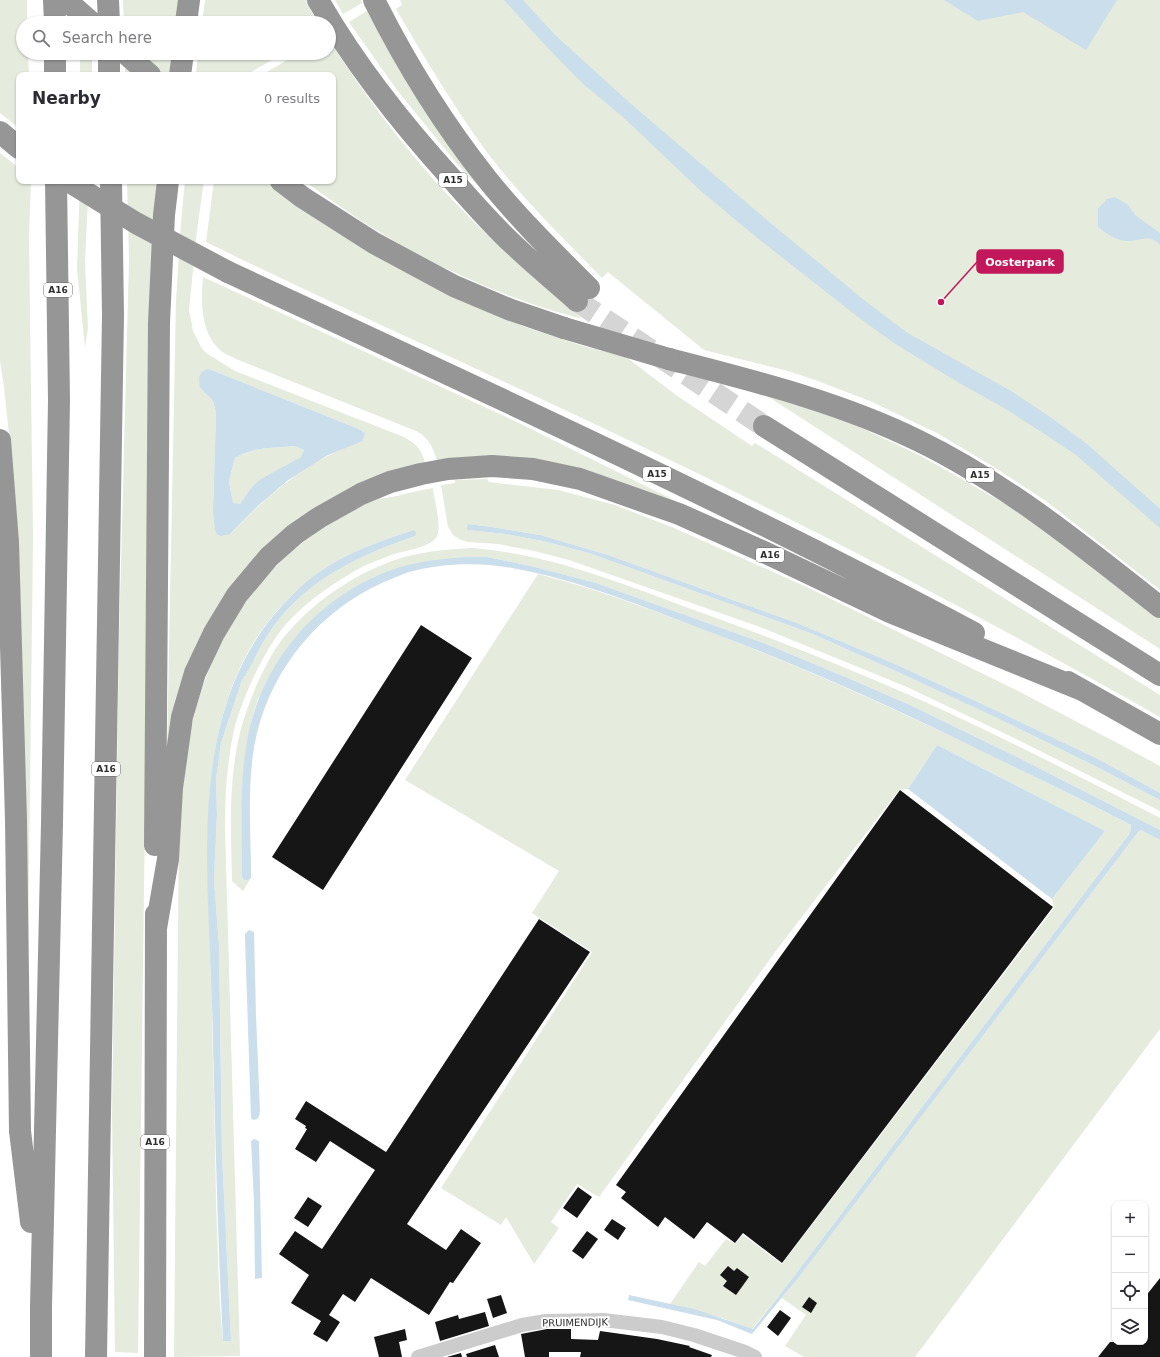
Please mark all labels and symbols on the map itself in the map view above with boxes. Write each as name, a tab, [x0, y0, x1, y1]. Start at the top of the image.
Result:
road number: A15	[439, 173, 467, 187]
callout: Oosterpark	[977, 250, 1063, 273]
text: Oosterpark	[985, 256, 1056, 269]
road number: A16	[44, 283, 72, 297]
road number: A15	[643, 467, 671, 481]
road number: A15	[966, 468, 994, 482]
road number: A16	[756, 548, 784, 562]
road number: A16	[92, 762, 120, 776]
road number: A16	[141, 1135, 169, 1149]
street label: PRUIMENDIJK	[542, 1316, 608, 1329]

